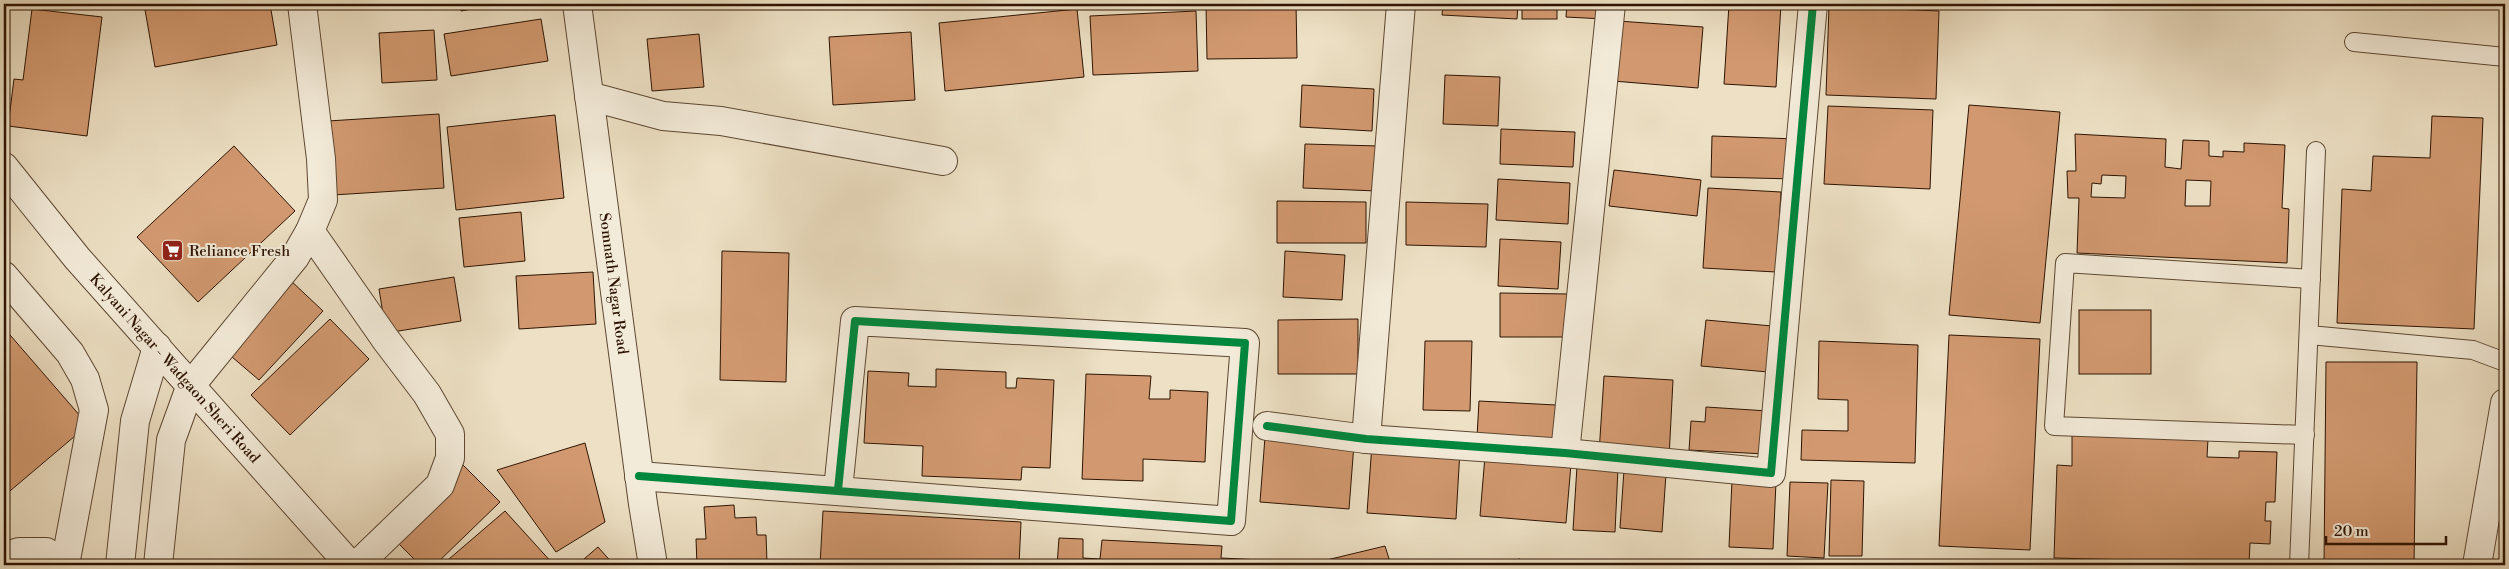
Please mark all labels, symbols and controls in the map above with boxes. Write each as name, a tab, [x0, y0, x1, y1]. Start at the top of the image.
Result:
street label: Somnath Nagar Road	[595, 212, 633, 356]
supermarket icon: Reliance Fresh	[161, 239, 185, 263]
place label: Reliance Fresh	[189, 242, 290, 261]
street label: Kalyani Nagar - Wadgaon Sheri Road	[86, 269, 265, 467]
scale bar	[2326, 514, 2446, 546]
text: 20 m	[2334, 522, 2369, 541]

